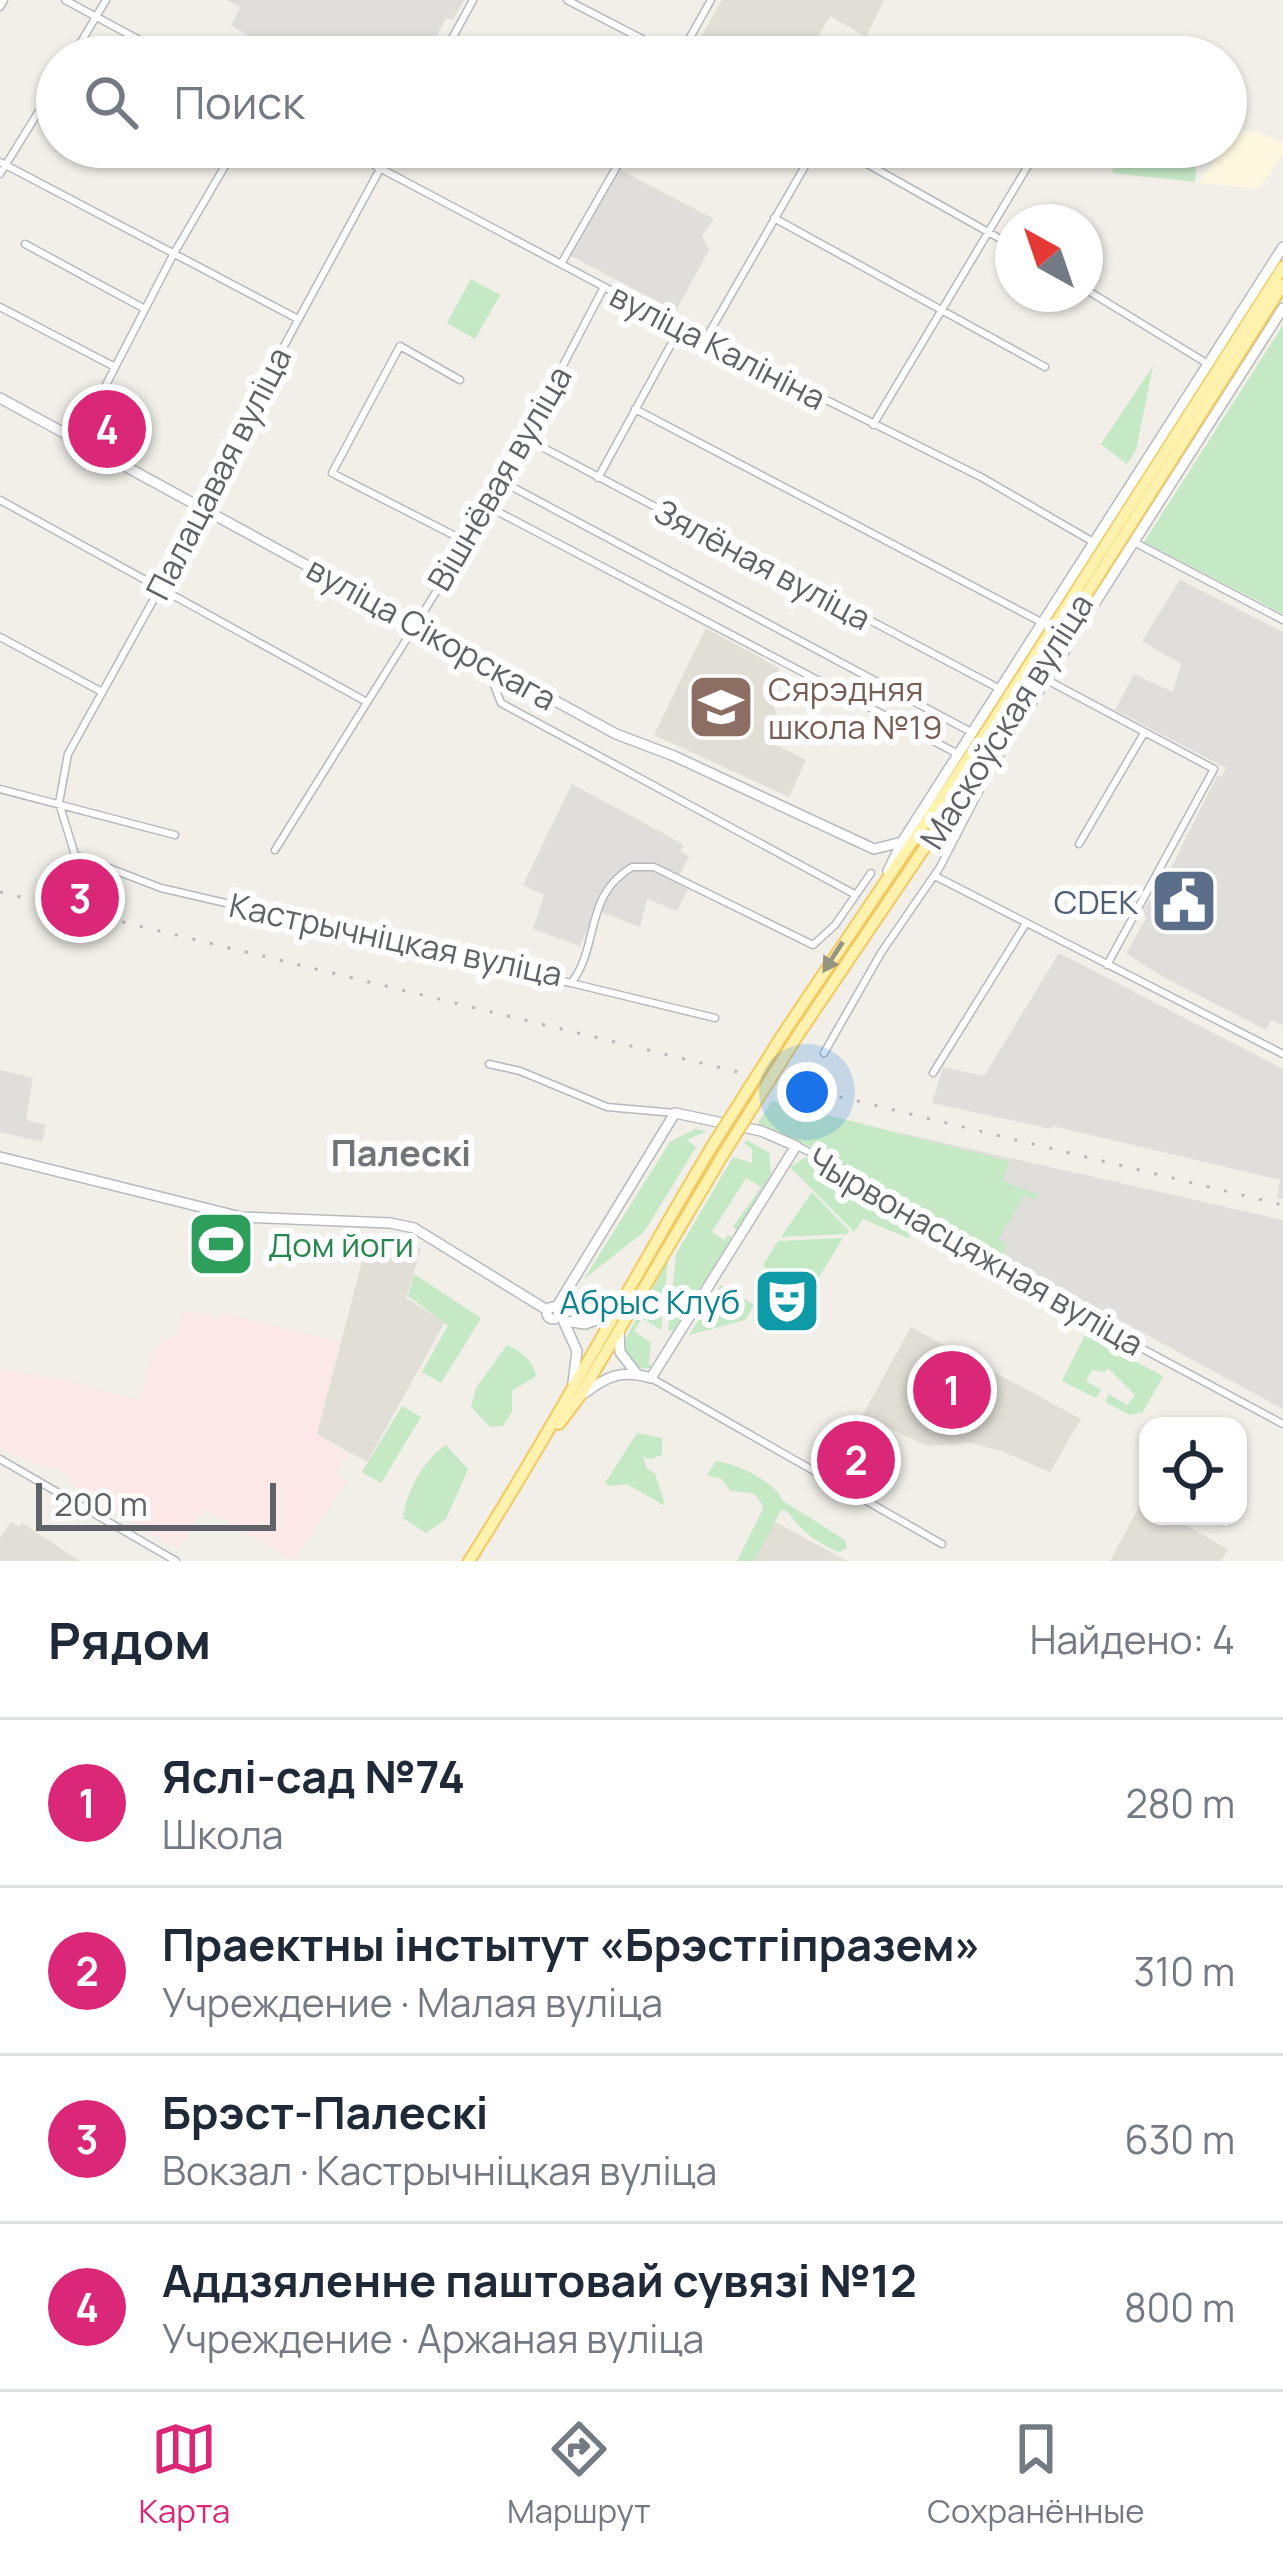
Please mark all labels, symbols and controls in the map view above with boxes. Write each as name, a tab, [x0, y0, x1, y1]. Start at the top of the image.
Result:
search box	[36, 36, 1247, 168]
icon: search	[78, 69, 144, 135]
text: Поиск	[174, 71, 305, 133]
north arrow	[995, 204, 1103, 312]
street label: вуліца Калініна	[603, 272, 833, 420]
street label: Палацавая вуліца	[135, 339, 301, 607]
street label: Вішнёвая вуліца	[416, 357, 582, 599]
pin: 4	[68, 384, 146, 474]
street label: Зялёная вуліца	[647, 488, 879, 640]
street label: вуліца Сікорскага	[299, 546, 565, 720]
street label: Маскоўская вуліца	[909, 585, 1103, 857]
place label: Сярэдняя школа №19	[768, 666, 942, 749]
school or university icon: Сярэдняя школа №19	[686, 672, 756, 742]
pin: 3	[41, 853, 119, 943]
public building icon: CDEK	[1149, 866, 1219, 936]
place label: CDEK	[1054, 879, 1138, 924]
street label: Кастрычніцкая вуліца	[226, 882, 566, 996]
one-way arrow	[823, 941, 845, 974]
your location	[777, 1062, 837, 1122]
district label: Палескі	[331, 1128, 471, 1177]
street label: Чырвонасцяжная вуліца	[800, 1136, 1152, 1366]
sports icon: Дом йоги	[186, 1209, 256, 1279]
place label: Дом йоги	[268, 1222, 414, 1267]
theatre icon: Абрыс Клуб	[752, 1266, 822, 1336]
place label: Абрыс Клуб	[559, 1279, 740, 1324]
pin: 1	[913, 1345, 991, 1435]
pin: 2	[817, 1415, 895, 1505]
map controls	[1139, 1417, 1247, 1525]
button: locate	[1139, 1417, 1247, 1525]
scale bar	[36, 1477, 276, 1530]
text: 200 m	[54, 1481, 148, 1526]
text: Рядом	[48, 1605, 211, 1674]
text: Найдено: 4	[1030, 1612, 1235, 1666]
text: Яслі-сад №74	[162, 1745, 465, 1807]
text: 1	[78, 1776, 96, 1830]
text: 280 m	[1125, 1776, 1235, 1830]
text: Школа	[162, 1807, 284, 1861]
text: Праектны інстытут «Брэстгіпразем»	[162, 1913, 981, 1975]
text: 2	[75, 1944, 99, 1998]
text: 310 m	[1134, 1944, 1235, 1998]
text: Учреждение · Малая вуліца	[162, 1975, 663, 2029]
text: Брэст-Палескі	[162, 2081, 488, 2143]
text: 3	[76, 2112, 98, 2166]
text: 630 m	[1125, 2112, 1235, 2166]
text: Вокзал · Кастрычніцкая вуліца	[162, 2143, 717, 2197]
text: Аддзяленне паштовай сувязі №12	[162, 2249, 917, 2311]
text: 4	[75, 2280, 99, 2334]
text: 800 m	[1124, 2280, 1235, 2334]
text: Учреждение · Аржаная вуліца	[162, 2311, 704, 2365]
tab: Карта	[138, 2416, 230, 2533]
tab: Маршрут	[507, 2416, 651, 2533]
tab: Сохранённые	[927, 2416, 1145, 2533]

